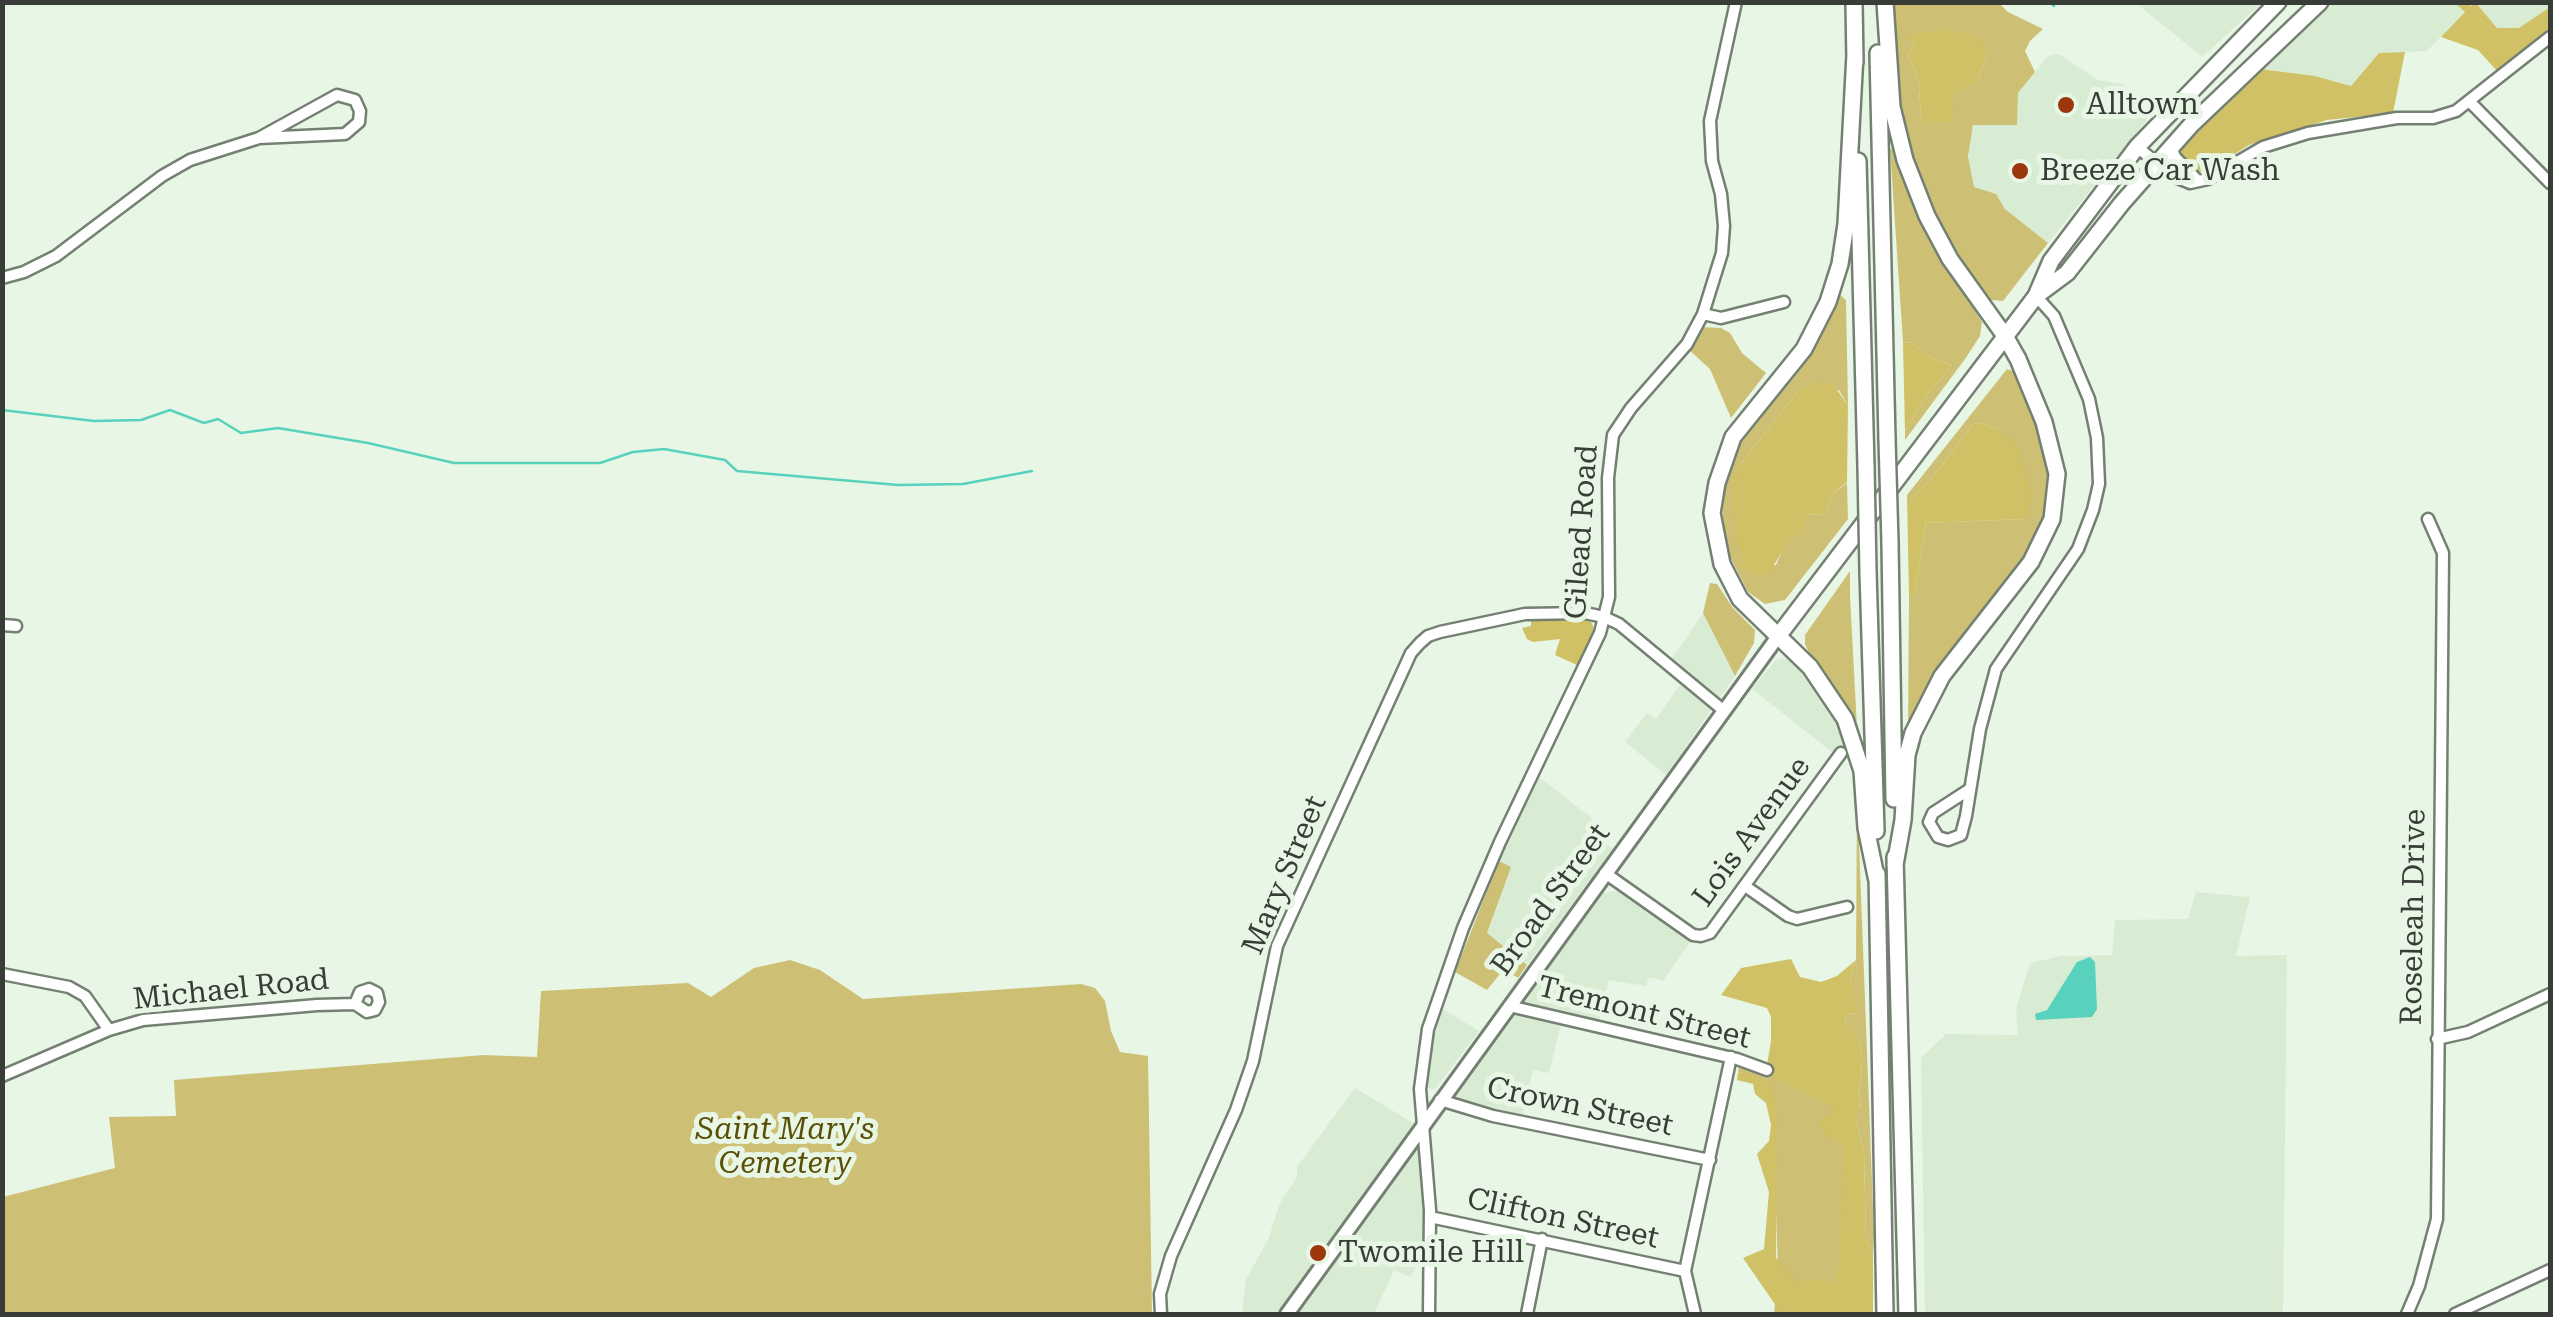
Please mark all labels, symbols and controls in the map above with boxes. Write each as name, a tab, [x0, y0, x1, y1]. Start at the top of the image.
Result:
place label: Alltown	[2086, 87, 2199, 123]
marker: Alltown	[2055, 94, 2077, 116]
place label: Breeze Car Wash	[2040, 153, 2280, 189]
marker: Breeze Car Wash	[2009, 160, 2031, 182]
street label: Gilead Road	[1558, 444, 1606, 620]
street label: Lois Avenue	[1686, 750, 1818, 914]
street label: Mary Street	[1235, 790, 1335, 960]
street label: Roseleah Drive	[2394, 809, 2434, 1025]
street label: Broad Street	[1484, 817, 1618, 983]
street label: Michael Road	[131, 962, 331, 1018]
street label: Tremont Street	[1534, 969, 1754, 1057]
street label: Crown Street	[1484, 1070, 1676, 1144]
park label: Saint Mary's Cemetery	[696, 1112, 874, 1182]
street label: Clifton Street	[1464, 1181, 1662, 1257]
place label: Twomile Hill	[1338, 1235, 1524, 1271]
marker: Twomile Hill	[1307, 1242, 1329, 1264]

